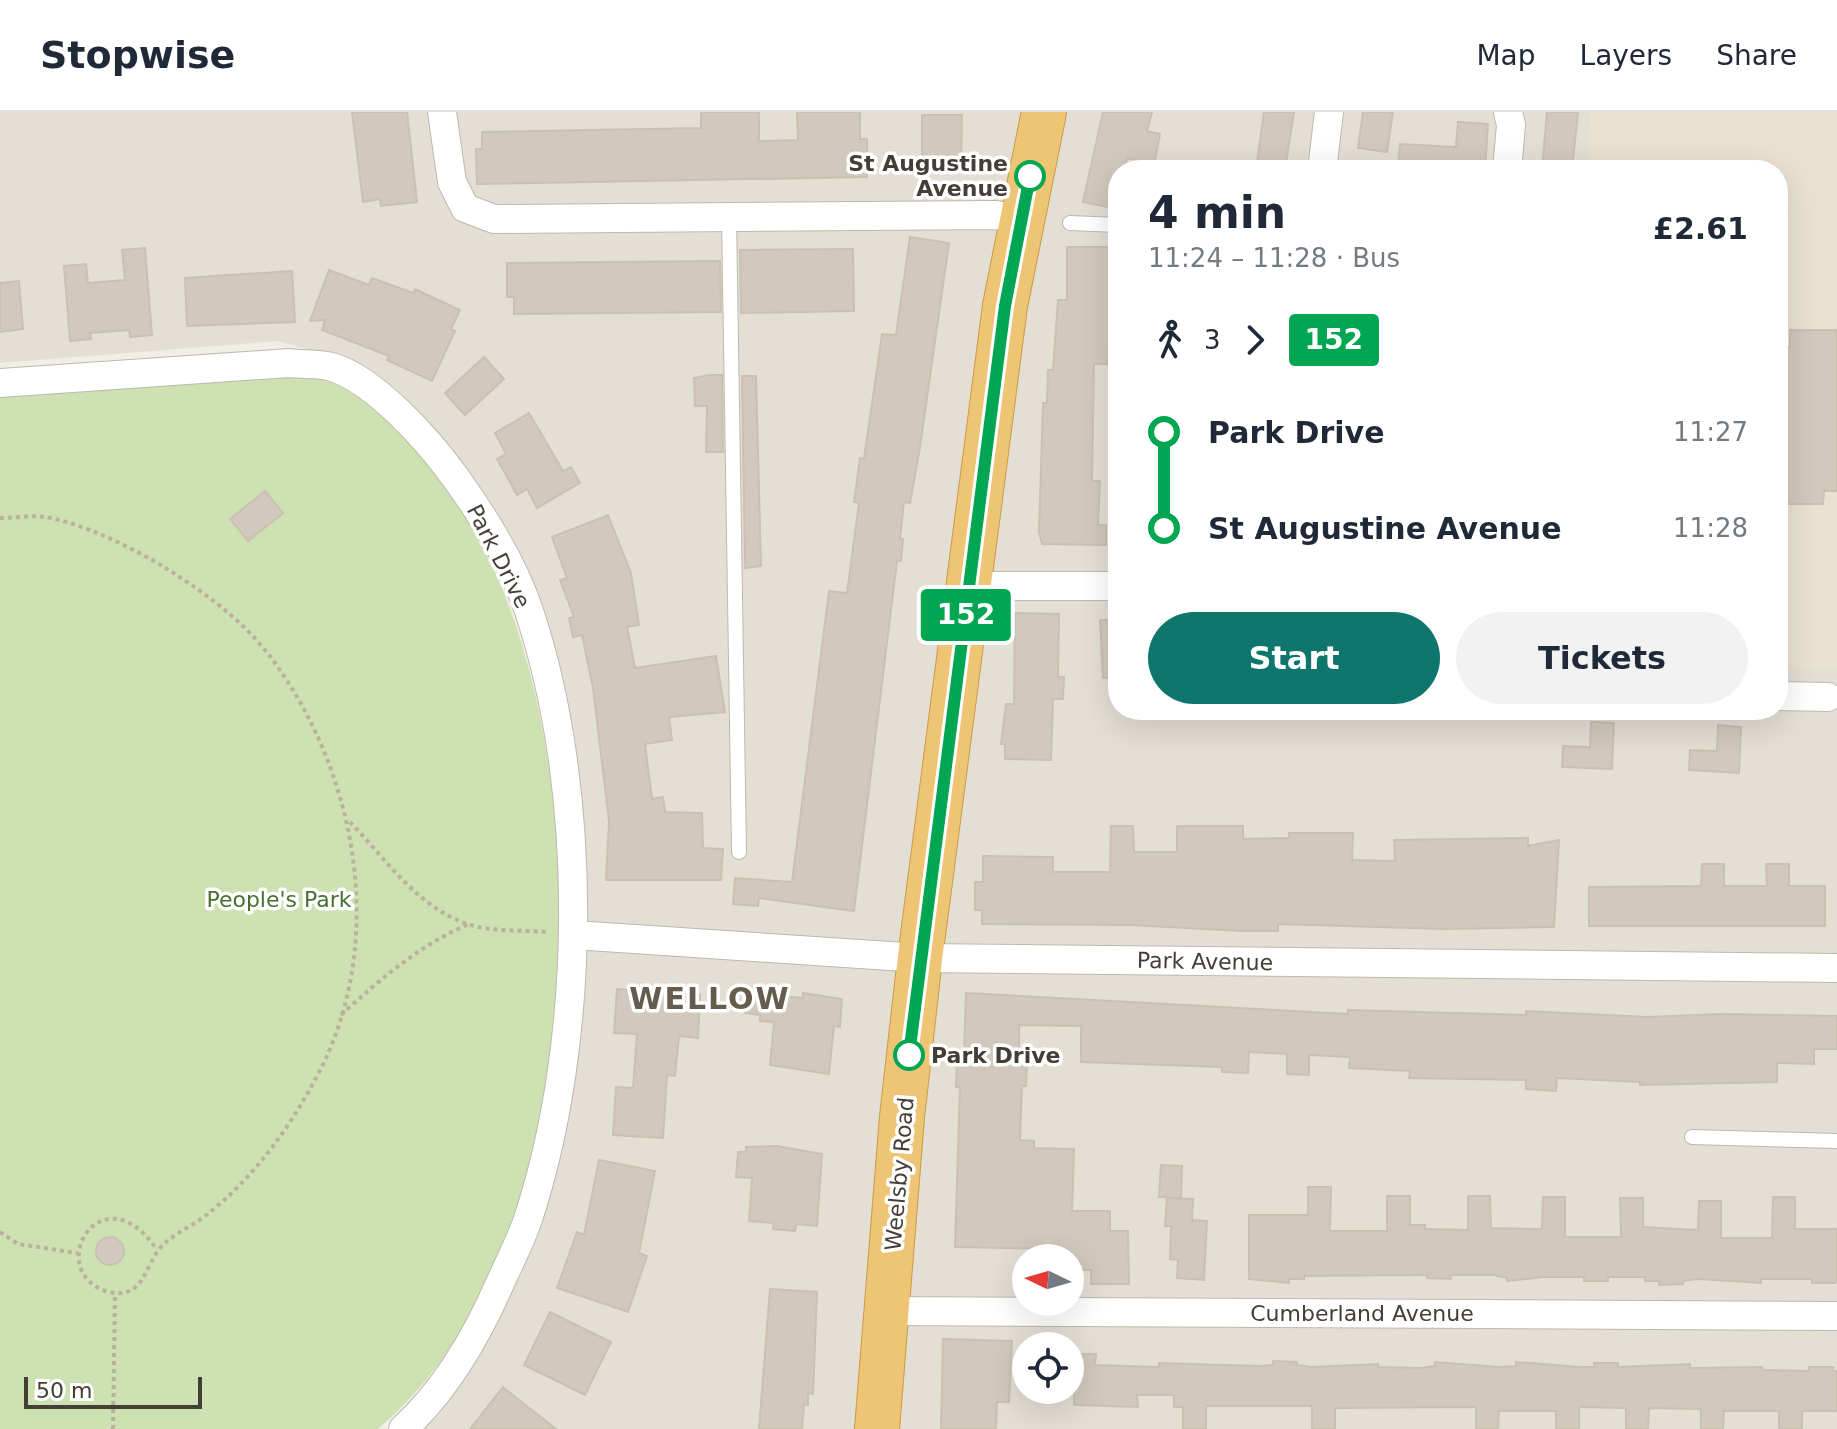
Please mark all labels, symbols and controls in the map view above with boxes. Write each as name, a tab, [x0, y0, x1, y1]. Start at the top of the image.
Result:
text: Stopwise	[40, 33, 235, 77]
text: Map	[1476, 39, 1536, 72]
text: Layers	[1580, 39, 1672, 72]
text: Share	[1716, 39, 1797, 72]
place label: St Augustine Avenue	[848, 151, 1008, 201]
marker: St Augustine Avenue	[1015, 161, 1045, 191]
text: 4 min	[1148, 187, 1286, 238]
text: £2.61	[1653, 211, 1748, 246]
text: 11:24 – 11:28 · Bus	[1148, 243, 1400, 273]
icon: walk	[1148, 318, 1192, 362]
icon: forward	[1233, 318, 1277, 362]
text: 152	[1305, 323, 1363, 356]
text: 3	[1204, 325, 1221, 355]
text: Park Drive	[1208, 415, 1385, 450]
text: 11:27	[1673, 417, 1748, 447]
street label: Park Drive	[462, 500, 535, 612]
text: St Augustine Avenue	[1208, 511, 1562, 546]
text: 11:28	[1673, 513, 1748, 543]
line badge: 152	[920, 589, 1012, 641]
text: 152	[937, 598, 995, 631]
button: Start	[1148, 612, 1440, 704]
button: Tickets	[1456, 612, 1748, 704]
park label: People's Park	[206, 887, 352, 912]
street label: Park Avenue	[1137, 948, 1273, 975]
district label: WELLOW	[629, 981, 791, 1016]
marker: Park Drive	[894, 1040, 924, 1070]
place label: Park Drive	[931, 1043, 1060, 1068]
street label: Weelsby Road	[880, 1096, 919, 1252]
north arrow	[1012, 1244, 1084, 1316]
map controls	[1012, 1244, 1084, 1404]
street label: Cumberland Avenue	[1250, 1301, 1474, 1326]
button: locate	[1012, 1332, 1084, 1404]
scale bar	[24, 1373, 202, 1409]
text: 50 m	[36, 1378, 92, 1403]

